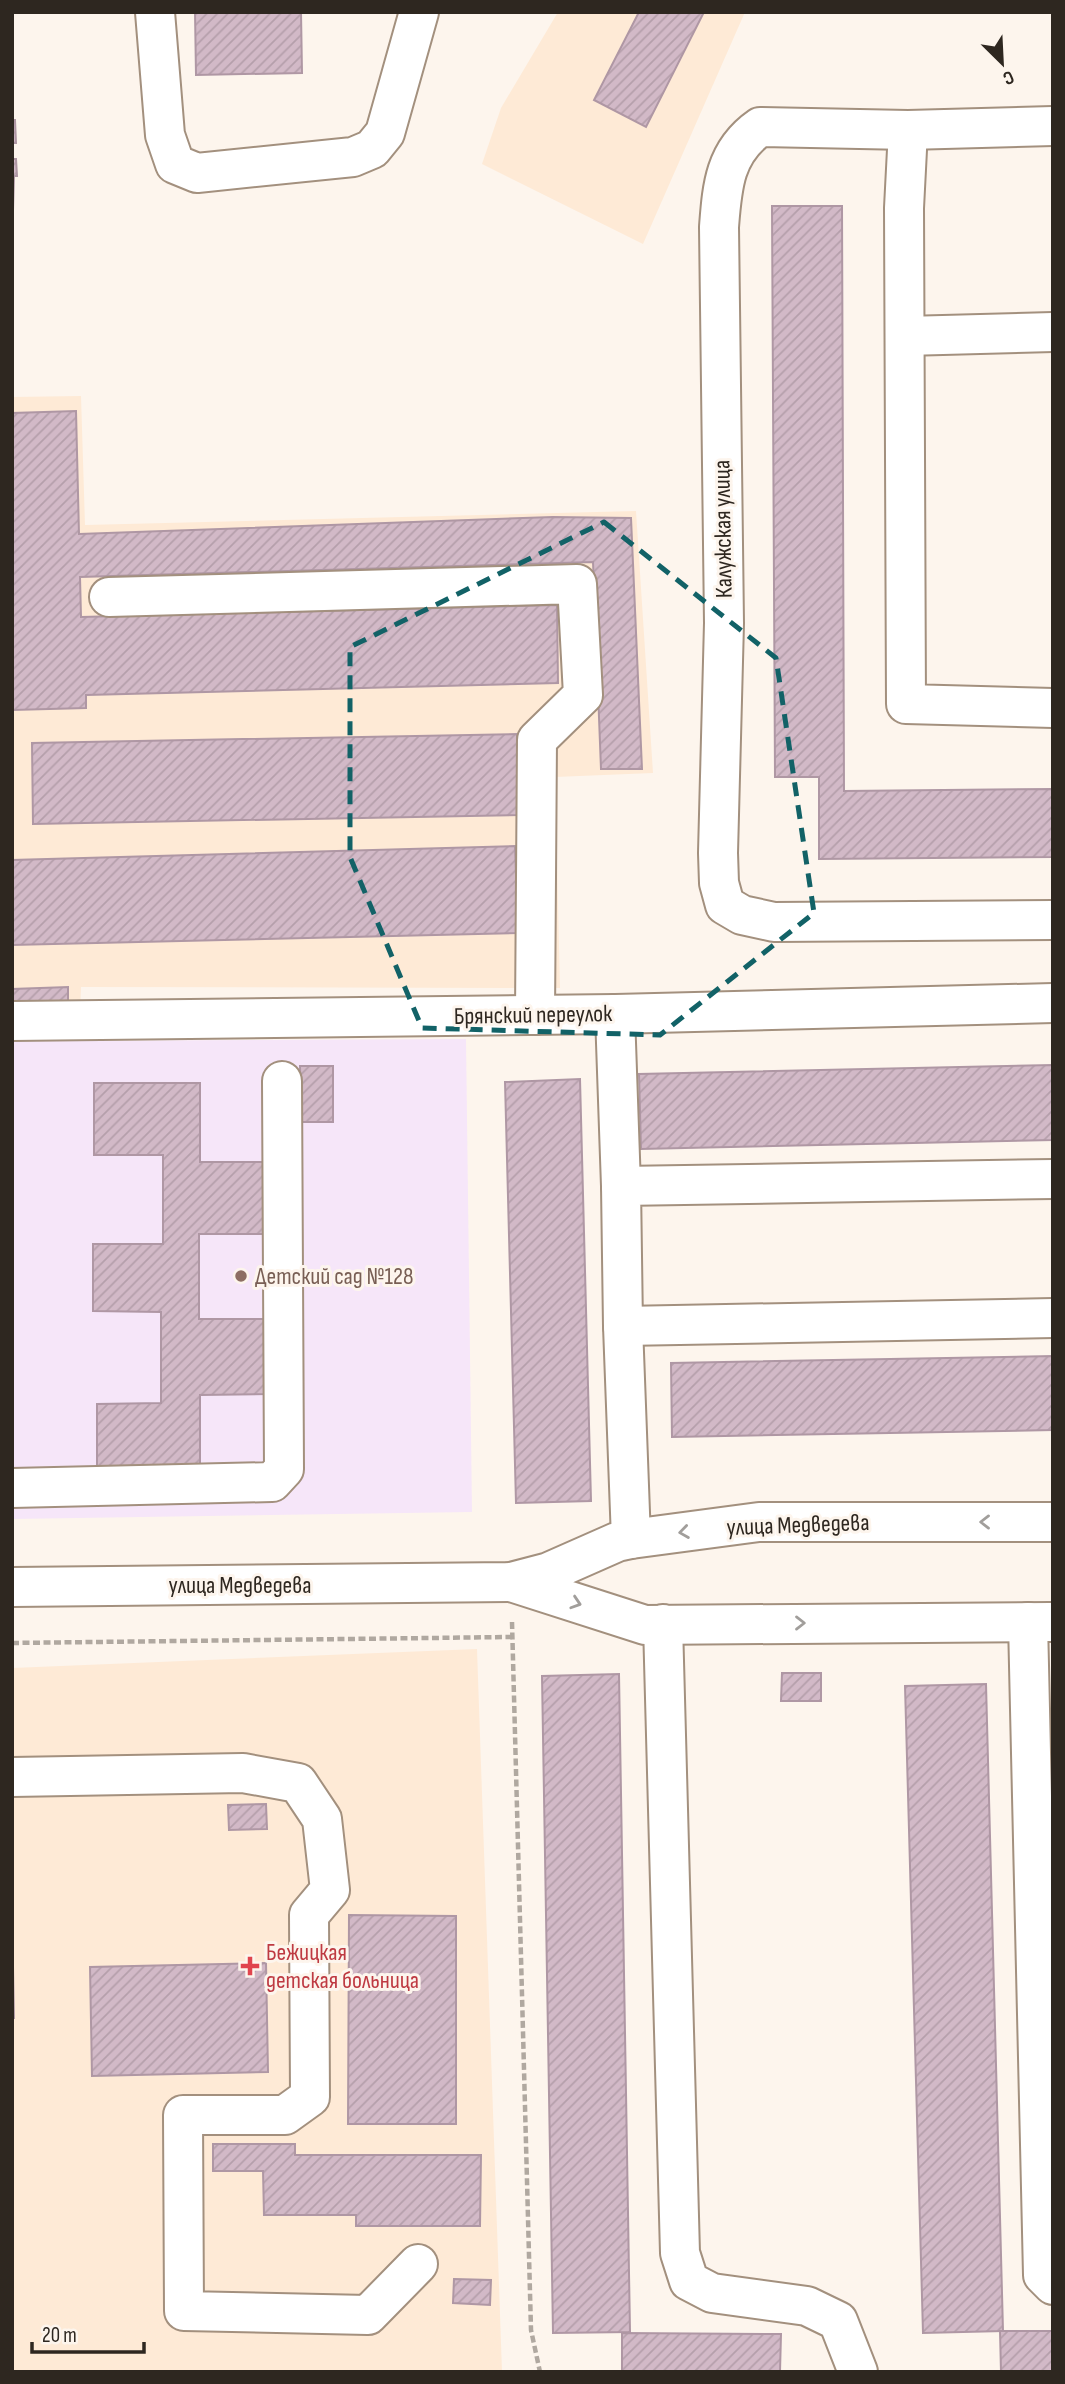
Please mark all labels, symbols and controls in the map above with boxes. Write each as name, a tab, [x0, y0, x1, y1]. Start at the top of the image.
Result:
north arrow	[967, 28, 1037, 98]
text: С	[999, 65, 1017, 90]
street label: Калужская улица	[707, 460, 739, 598]
street label: Брянский переулок	[453, 999, 613, 1031]
place label: Детский сад №128	[255, 1262, 414, 1291]
marker: Детский сад №128	[233, 1268, 249, 1284]
street label: улица Медведева	[726, 1508, 870, 1542]
one-way arrow	[979, 1514, 989, 1530]
one-way arrow	[678, 1524, 690, 1539]
street label: улица Медведева	[169, 1571, 311, 1600]
one-way arrow	[569, 1594, 581, 1609]
one-way arrow	[795, 1615, 805, 1631]
place label: Бежицкая детская больница	[266, 1938, 419, 1995]
marker: Бежицкая детская больница	[240, 1956, 260, 1976]
scale bar	[32, 2310, 144, 2354]
text: 20 m	[42, 2323, 77, 2348]

